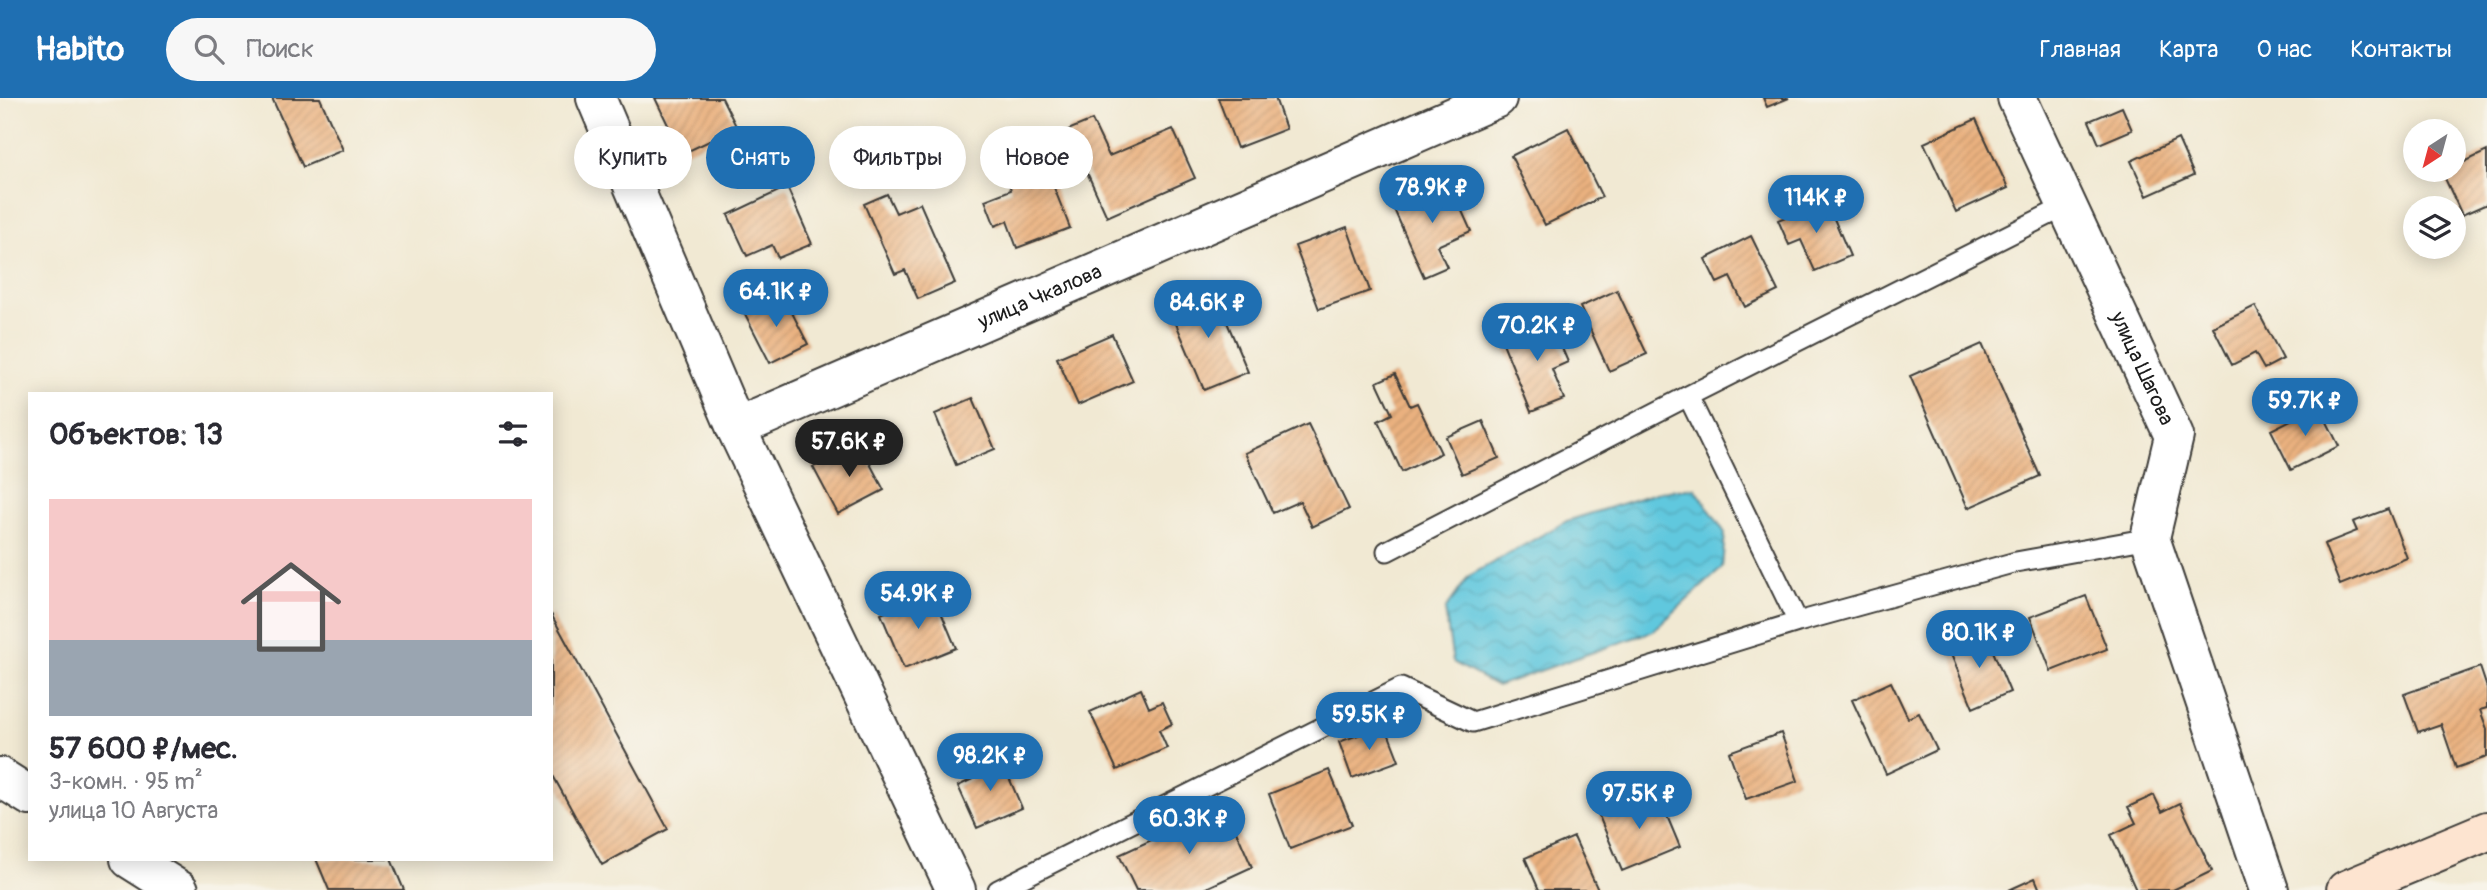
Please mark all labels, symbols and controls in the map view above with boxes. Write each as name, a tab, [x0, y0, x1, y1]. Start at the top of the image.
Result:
search box	[166, 18, 656, 81]
text: Habito	[35, 29, 124, 70]
icon: search	[190, 30, 228, 68]
text: Поиск	[246, 33, 314, 65]
text: Главная	[2040, 35, 2121, 64]
text: Карта	[2159, 35, 2219, 64]
text: О нас	[2257, 35, 2312, 64]
text: Контакты	[2350, 35, 2452, 64]
north arrow	[2403, 119, 2466, 182]
map controls	[2403, 119, 2466, 259]
chip: Купить	[574, 126, 692, 189]
chip: Снять	[706, 126, 815, 189]
chip: Фильтры	[829, 126, 966, 189]
chip: Новое	[980, 126, 1093, 189]
pin: 78.9K ₽	[1367, 166, 1497, 225]
text: 78.9K ₽	[1395, 173, 1469, 202]
pin: 114K ₽	[1759, 176, 1873, 235]
text: 114K ₽	[1784, 183, 1848, 212]
button: layers	[2403, 196, 2466, 259]
street label: улица Чкалова	[973, 258, 1106, 335]
pin: 64.1K ₽	[711, 270, 841, 329]
text: 64.1K ₽	[739, 277, 813, 306]
pin: 84.6K ₽	[1143, 280, 1273, 340]
text: 84.6K ₽	[1170, 288, 1246, 317]
pin: 70.2K ₽	[1472, 303, 1602, 363]
street label: улица Шагова	[2104, 306, 2181, 429]
text: 70.2K ₽	[1498, 311, 1576, 340]
pin: 59.7K ₽	[2240, 378, 2370, 438]
text: 59.7K ₽	[2268, 386, 2342, 415]
icon: filters	[494, 415, 532, 453]
text: Объектов: 13	[49, 416, 223, 453]
pin: 57.6K ₽	[784, 420, 914, 479]
text: 57.6K ₽	[811, 427, 887, 456]
icon: home	[228, 544, 354, 670]
pin: 54.9K ₽	[853, 572, 983, 631]
text: 54.9K ₽	[880, 579, 956, 608]
pin: 80.1K ₽	[1914, 610, 2044, 670]
text: 80.1K ₽	[1942, 618, 2016, 647]
pin: 59.5K ₽	[1304, 692, 1434, 752]
text: 59.5K ₽	[1332, 700, 1406, 729]
text: 57 600 ₽/мес.	[49, 730, 238, 767]
pin: 98.2K ₽	[925, 734, 1055, 793]
text: 98.2K ₽	[953, 741, 1027, 770]
text: 3-комн. · 95 m²	[49, 767, 203, 796]
pin: 97.5K ₽	[1574, 772, 1704, 831]
text: 97.5K ₽	[1602, 779, 1676, 808]
text: улица 10 Августа	[49, 796, 218, 825]
pin: 60.3K ₽	[1124, 796, 1254, 856]
text: 60.3K ₽	[1149, 804, 1229, 833]

